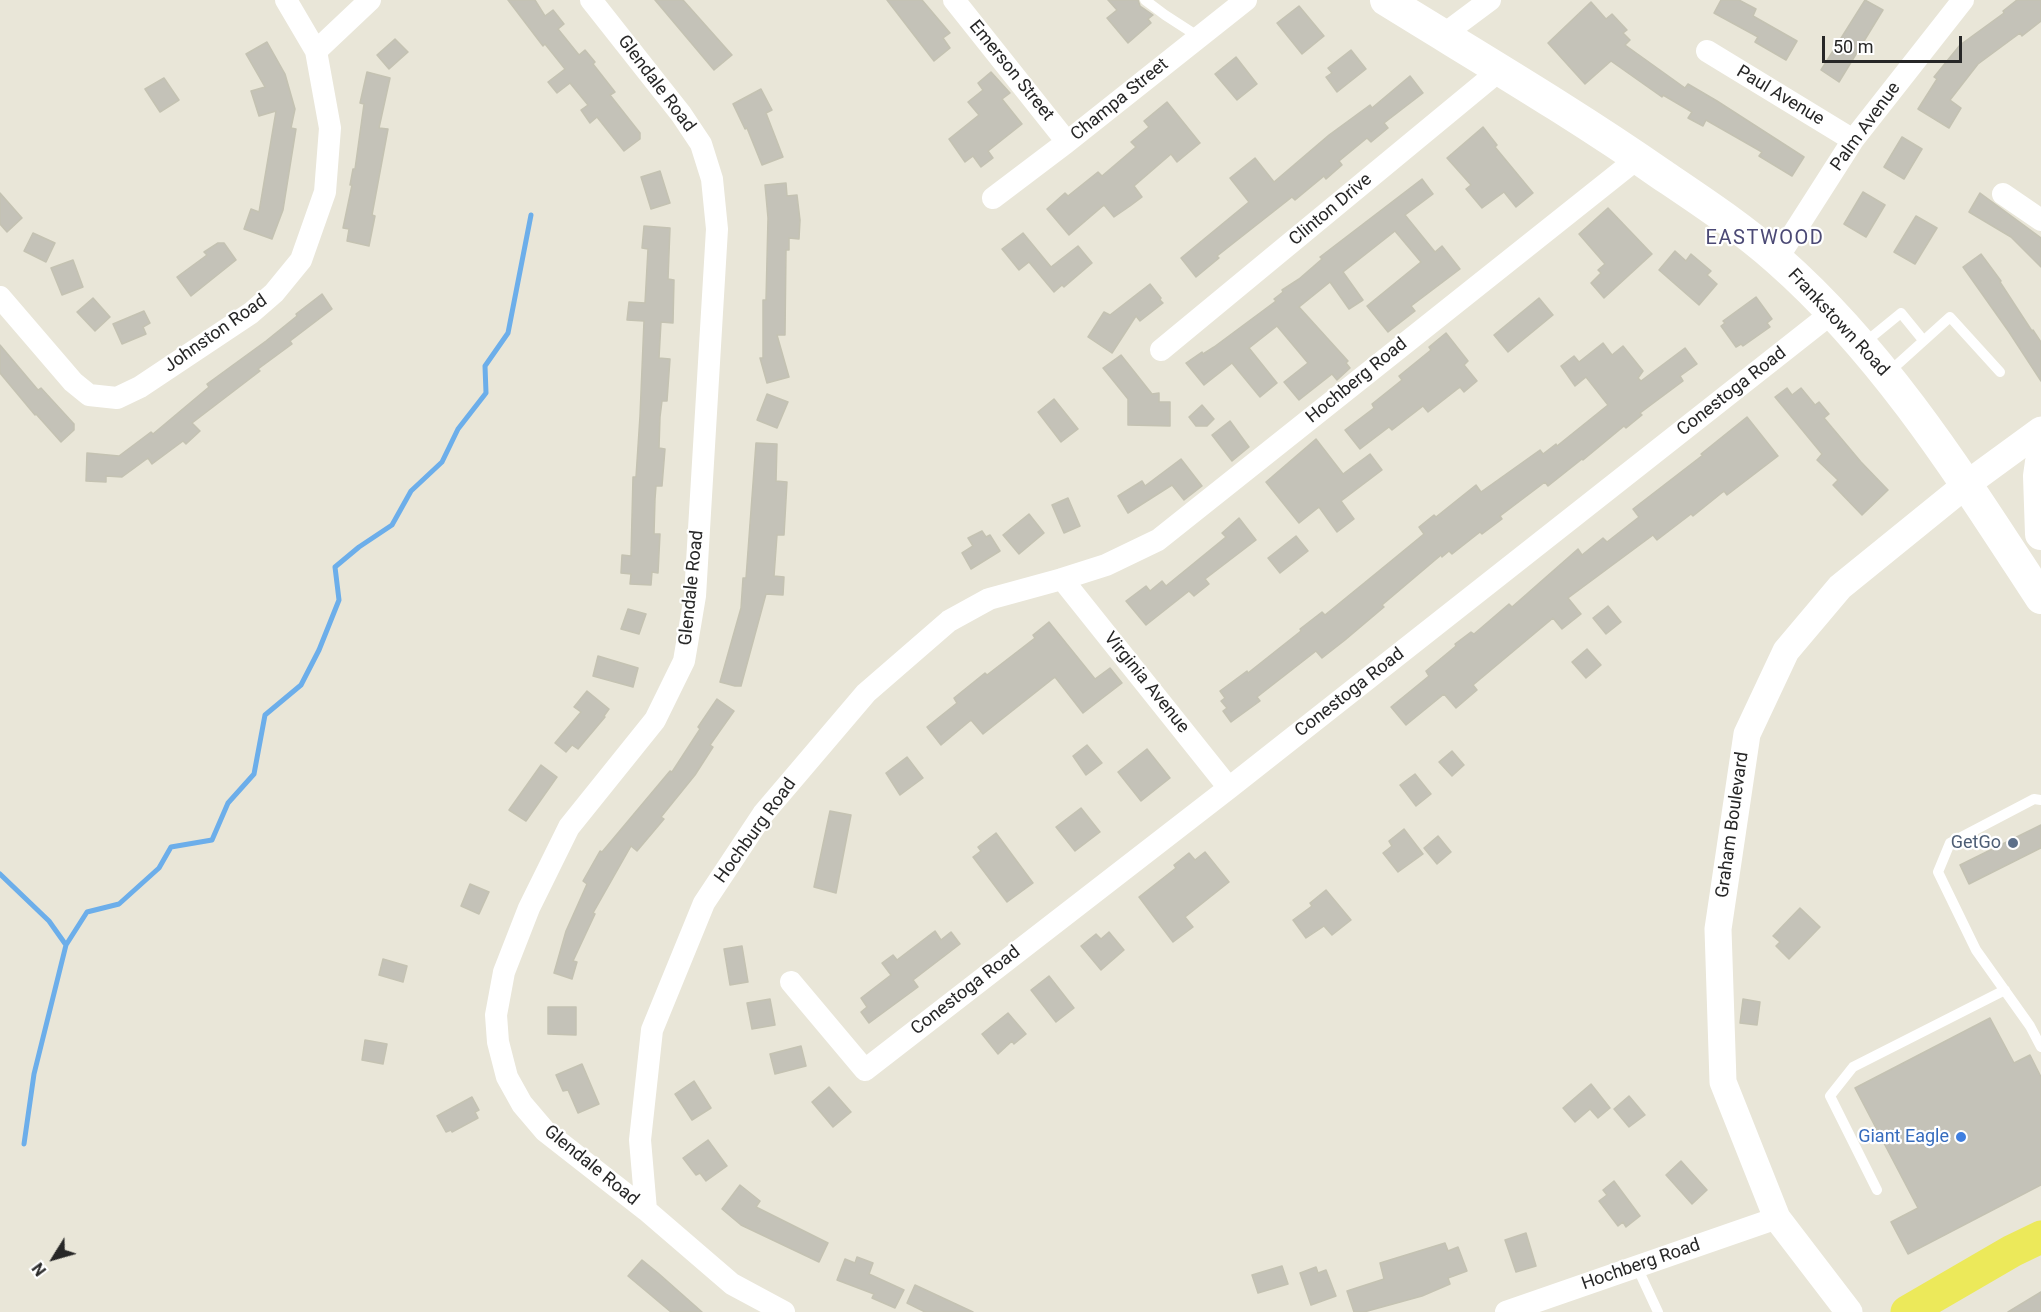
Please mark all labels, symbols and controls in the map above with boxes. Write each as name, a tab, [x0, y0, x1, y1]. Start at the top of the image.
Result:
street label: Emerson Street	[964, 16, 1058, 126]
scale bar	[1825, 24, 1964, 62]
street label: Glendale Road	[613, 31, 699, 137]
text: 50 m	[1833, 36, 1873, 57]
street label: Champa Street	[1067, 54, 1173, 146]
street label: Paul Avenue	[1732, 61, 1828, 131]
street label: Palm Avenue	[1827, 78, 1905, 176]
street label: Clinton Drive	[1285, 169, 1377, 251]
district label: EASTWOOD	[1706, 227, 1824, 251]
street label: Frankstown Road	[1783, 265, 1893, 381]
street label: Johnston Road	[160, 290, 272, 378]
street label: Hochberg Road	[1302, 334, 1412, 428]
street label: Conestoga Road	[1673, 343, 1791, 441]
street label: Glendale Road	[675, 529, 709, 647]
street label: Virginia Avenue	[1099, 628, 1193, 738]
street label: Conestoga Road	[1291, 644, 1409, 742]
street label: Graham Boulevard	[1712, 751, 1754, 899]
street label: Hochburg Road	[711, 774, 801, 888]
place label: GetGo	[1951, 832, 2001, 854]
marker: GetGo	[2006, 836, 2020, 850]
street label: Conestoga Road	[907, 942, 1025, 1040]
street label: Glendale Road	[539, 1121, 643, 1211]
place label: Giant Eagle	[1858, 1126, 1949, 1148]
marker: Giant Eagle	[1954, 1130, 1968, 1144]
north arrow	[24, 1228, 84, 1288]
street label: Hochberg Road	[1579, 1235, 1703, 1295]
text: N	[28, 1259, 50, 1279]

